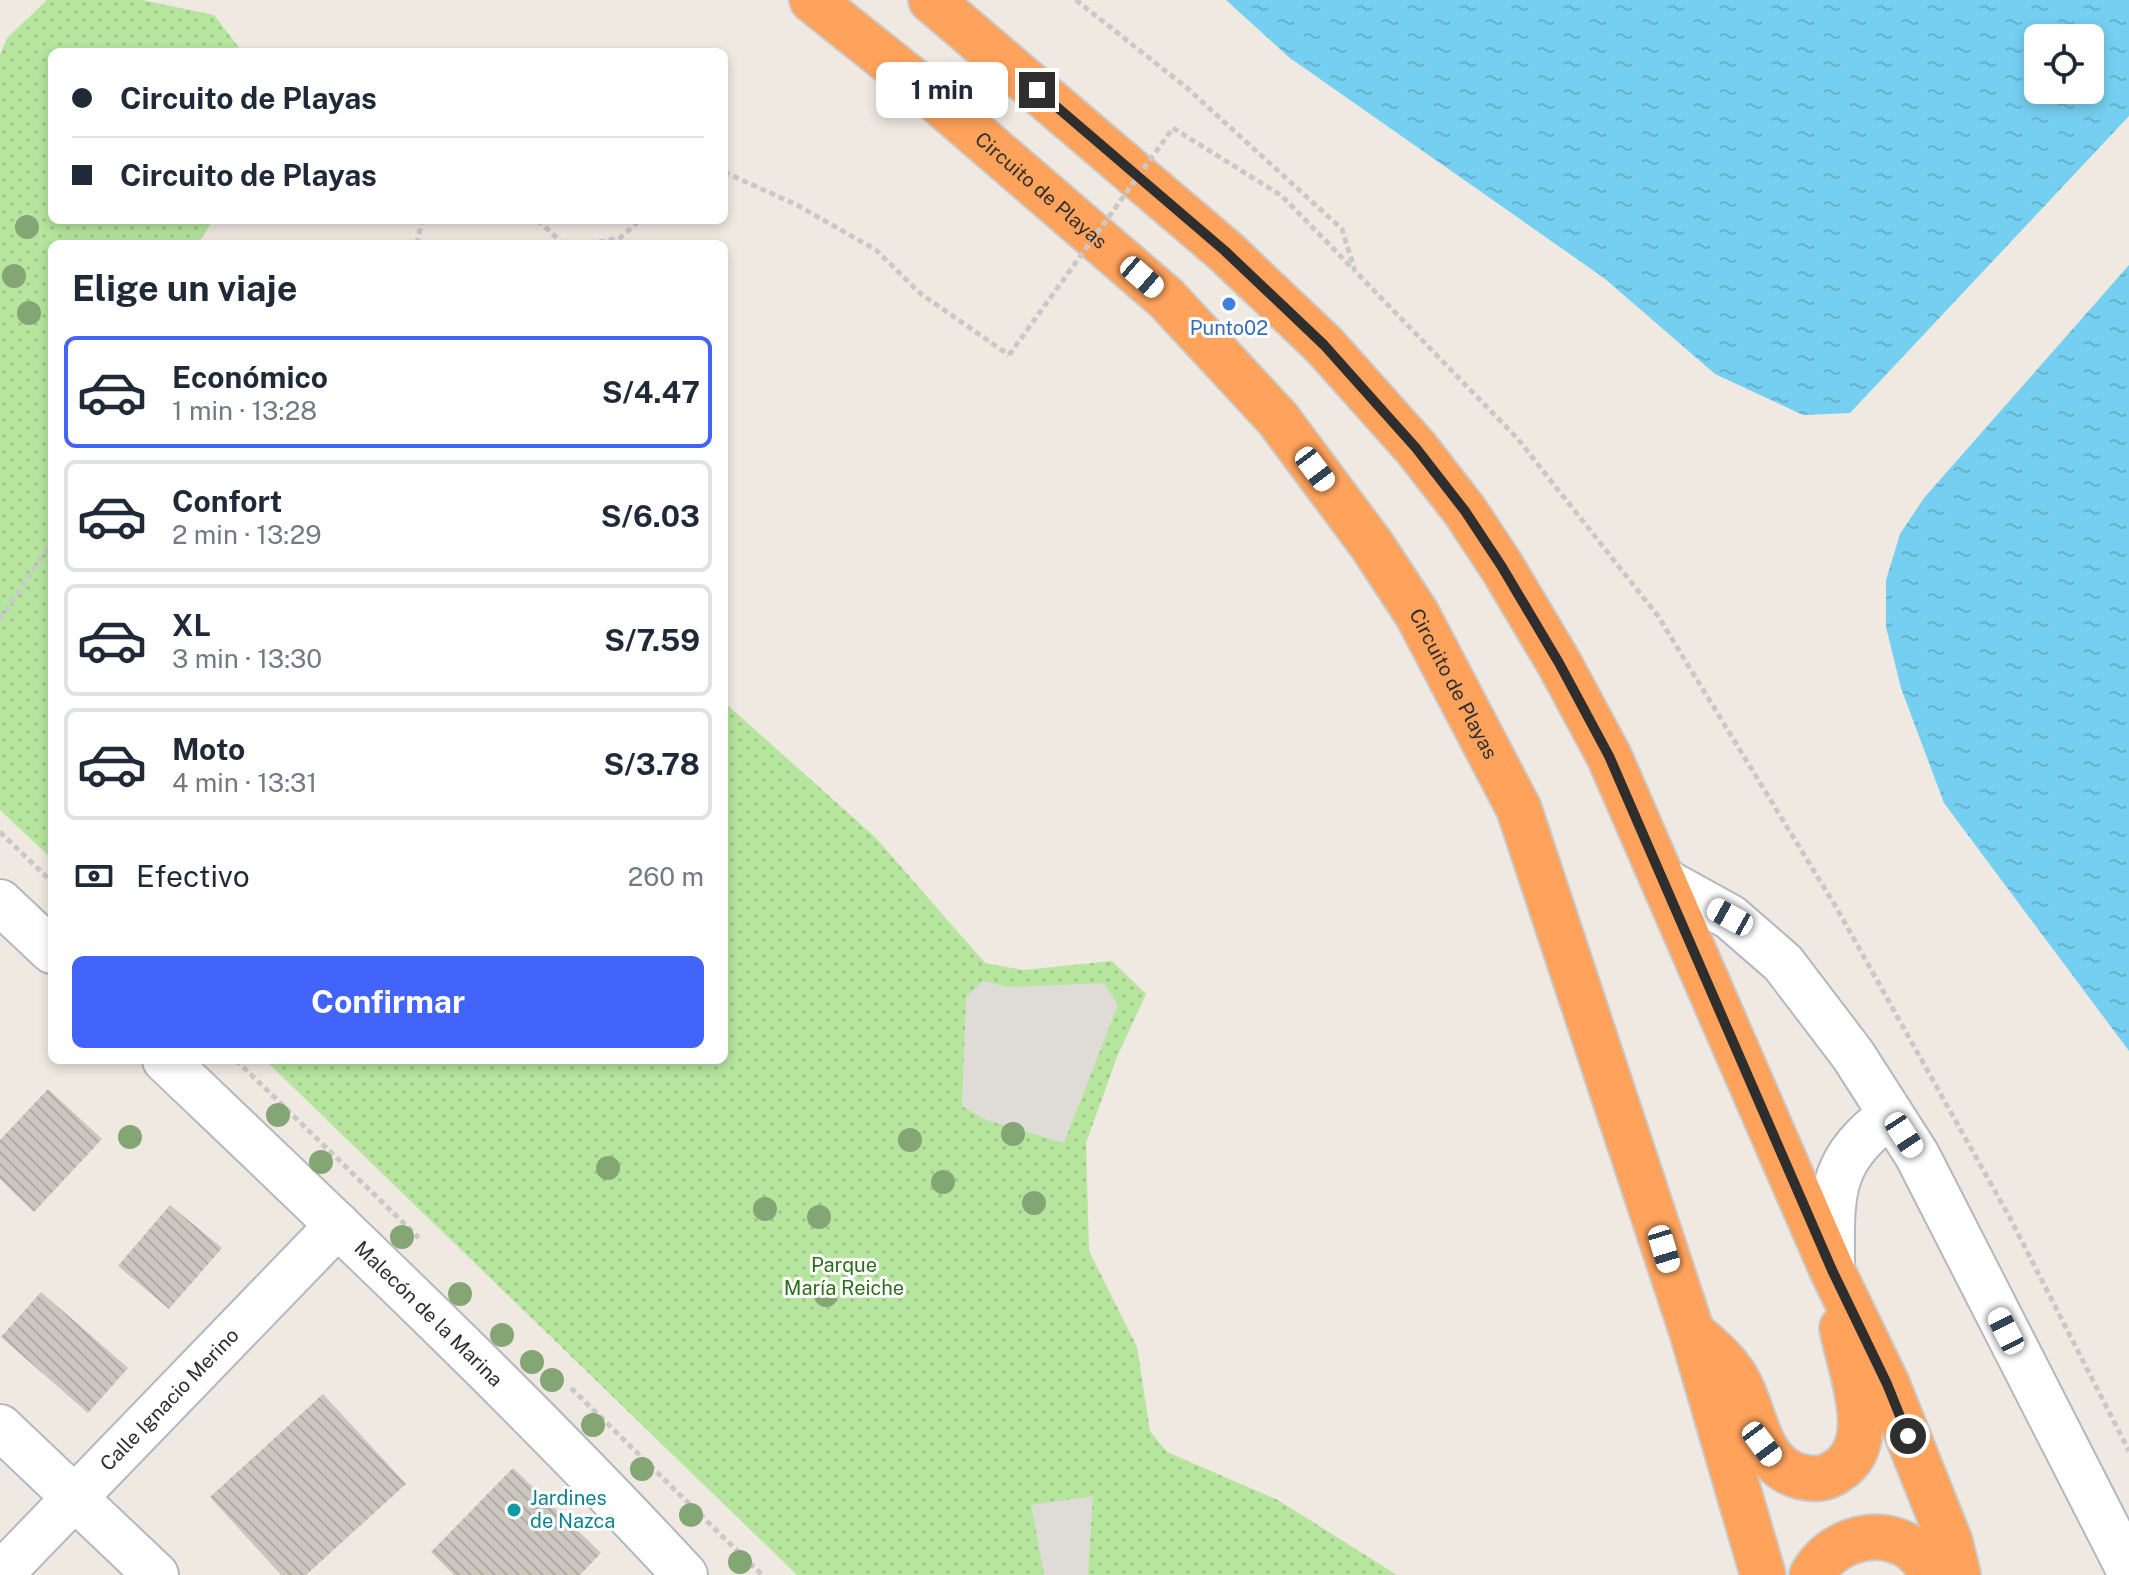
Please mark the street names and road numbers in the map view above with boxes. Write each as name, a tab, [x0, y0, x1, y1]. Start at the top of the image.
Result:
street label: Circuito de Playas	[970, 127, 1112, 254]
street label: Circuito de Playas	[1404, 604, 1503, 763]
street label: Malecón de la Marina	[350, 1236, 508, 1392]
street label: Calle Ignacio Merino	[95, 1323, 244, 1476]

